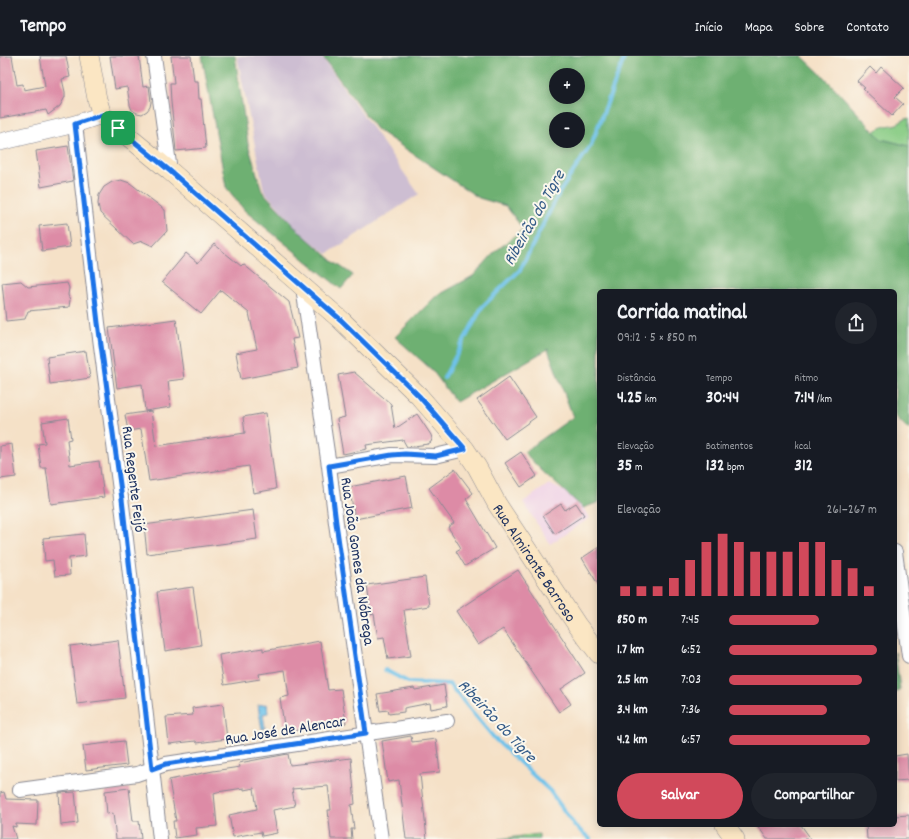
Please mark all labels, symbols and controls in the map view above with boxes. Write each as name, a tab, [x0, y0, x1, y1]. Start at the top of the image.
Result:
text: Tempo	[20, 14, 66, 41]
text: Início	[695, 18, 723, 38]
text: Mapa	[745, 18, 772, 38]
text: Sobre	[794, 18, 824, 38]
text: Contato	[846, 18, 889, 38]
map controls	[549, 68, 585, 148]
button: +	[549, 68, 585, 104]
pin	[101, 111, 135, 145]
button: −	[549, 112, 585, 148]
icon: arrive	[107, 117, 129, 139]
water label: Ribeirão do Tigre	[499, 165, 573, 270]
text: Corrida matinal	[617, 298, 747, 329]
button: share	[835, 302, 877, 344]
text: 09:12 · 5 × 850 m	[617, 329, 697, 348]
text: Distância	[617, 371, 656, 387]
text: Tempo	[706, 371, 732, 387]
text: Ritmo	[794, 371, 818, 387]
text: 4.25	[617, 387, 642, 411]
text: 30:44	[706, 387, 739, 411]
text: 7:14	[794, 387, 814, 411]
text: km	[642, 392, 657, 408]
text: /km	[814, 392, 832, 408]
street label: Rua Regente Feijó	[115, 425, 150, 534]
text: Elevação	[617, 439, 654, 455]
text: Batimentos	[706, 439, 753, 455]
text: kcal	[794, 439, 811, 455]
text: 35	[617, 455, 632, 479]
text: 132	[706, 455, 724, 479]
text: 312	[794, 455, 813, 479]
text: m	[632, 460, 643, 476]
text: bpm	[724, 460, 744, 476]
street label: Rua João Gomes da Nóbrega	[333, 476, 380, 647]
street label: Rua Almirante Barroso	[486, 500, 581, 627]
text: Elevação	[617, 501, 661, 520]
text: 261–267 m	[827, 501, 877, 520]
text: 850 m	[617, 611, 647, 630]
text: 7:45	[681, 611, 700, 630]
text: 1.7 km	[617, 641, 644, 660]
text: 6:52	[681, 641, 701, 660]
text: 2.5 km	[617, 671, 648, 690]
text: 7:03	[681, 671, 701, 690]
water label: Ribeirão do Tigre	[451, 675, 542, 770]
text: 3.4 km	[617, 701, 648, 720]
text: 7:36	[681, 701, 700, 720]
street label: Rua José de Alencar	[224, 711, 347, 752]
text: 4.2 km	[617, 731, 647, 750]
text: 6:57	[681, 731, 701, 750]
button: Salvar	[617, 773, 743, 819]
button: Compartilhar	[751, 773, 877, 819]

